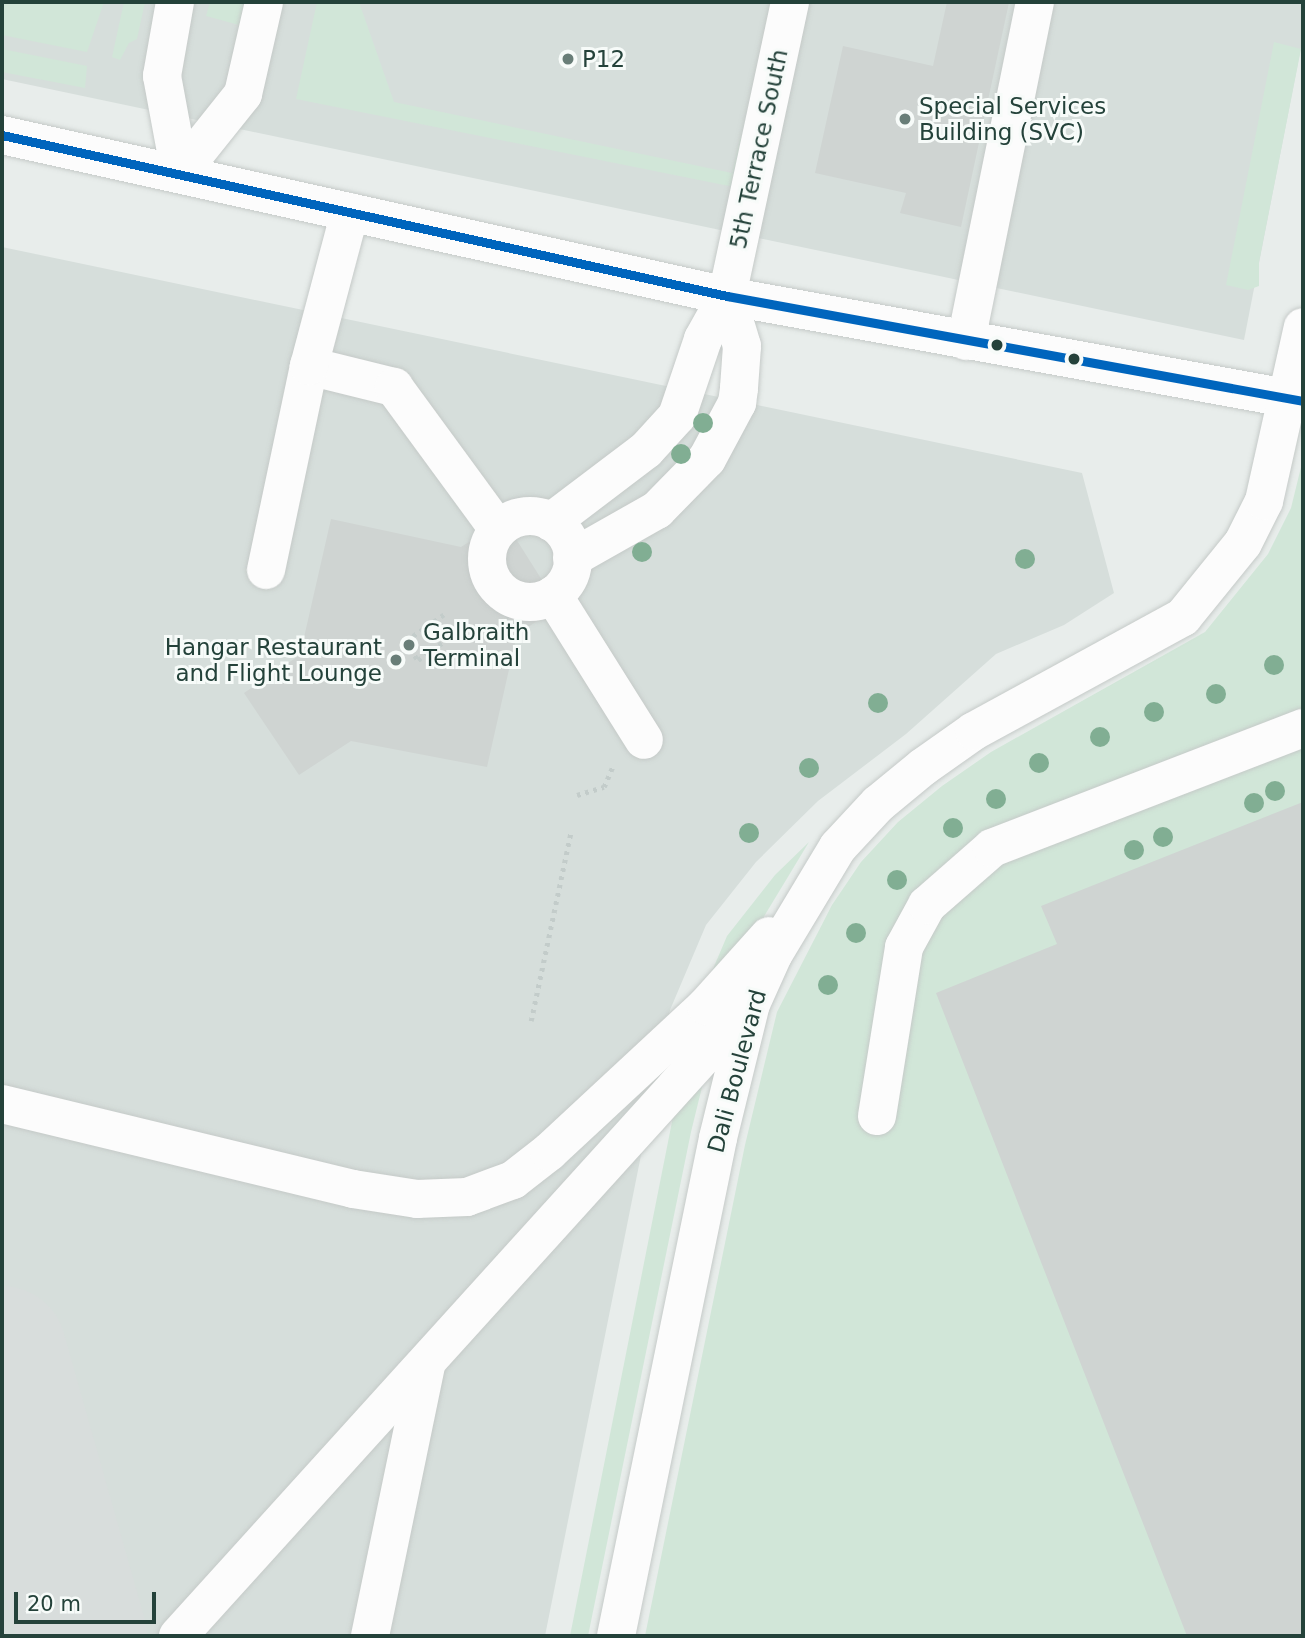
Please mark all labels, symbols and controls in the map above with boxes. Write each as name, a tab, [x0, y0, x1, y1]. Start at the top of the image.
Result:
place label: P12	[582, 45, 625, 73]
street label: 5th Terrace South	[724, 47, 794, 251]
marker: P12	[560, 51, 576, 67]
place label: Special Services Building (SVC)	[919, 92, 1106, 146]
marker: Special Services Building (SVC)	[897, 111, 913, 127]
unlabelled marker	[990, 338, 1004, 352]
unlabelled marker	[1067, 352, 1081, 366]
place label: Galbraith Terminal	[423, 618, 529, 672]
place label: Hangar Restaurant and Flight Lounge	[165, 633, 382, 687]
marker: Galbraith Terminal	[401, 637, 417, 653]
marker: Hangar Restaurant and Flight Lounge	[388, 652, 404, 668]
street label: Dali Boulevard	[702, 986, 772, 1156]
scale bar	[18, 1578, 159, 1622]
text: 20 m	[27, 1592, 81, 1616]

